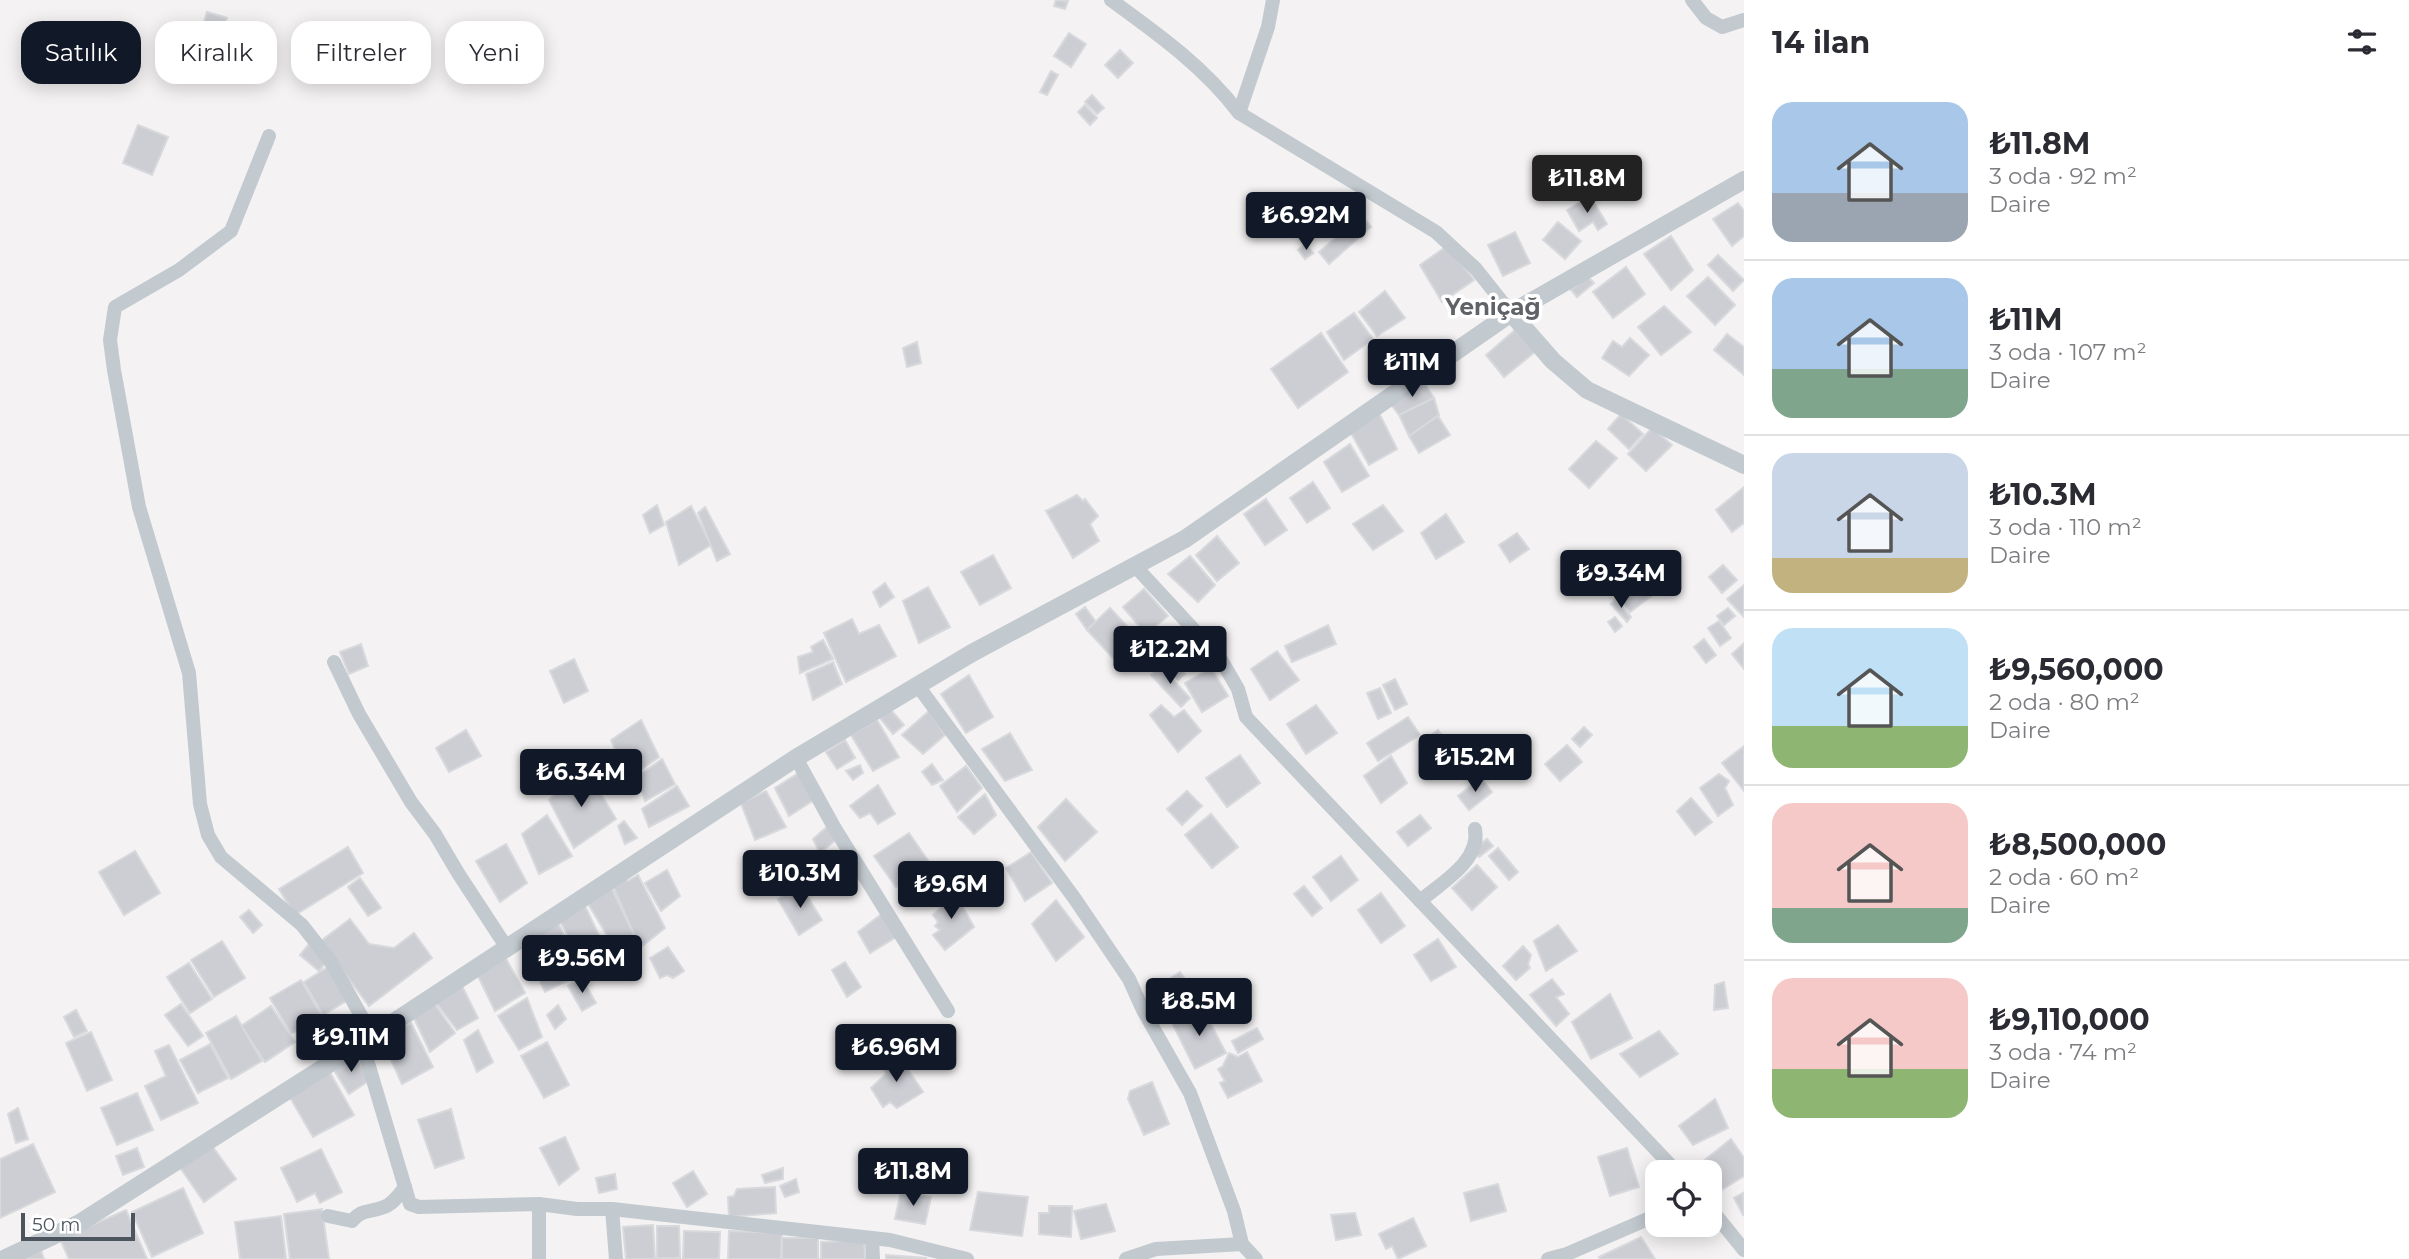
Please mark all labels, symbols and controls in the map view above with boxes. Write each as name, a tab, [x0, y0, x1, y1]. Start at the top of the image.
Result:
chip: Satılık	[21, 21, 141, 84]
chip: Kiralık	[155, 21, 277, 84]
chip: Filtreler	[291, 21, 431, 84]
chip: Yeni	[445, 21, 544, 84]
icon: filters	[2343, 23, 2381, 61]
text: 14 ilan	[1772, 24, 1870, 61]
text: ₺11.8M	[1989, 125, 2091, 162]
icon: home	[1828, 130, 1912, 214]
pin: ₺11.8M	[1530, 156, 1644, 215]
text: 3 oda · 92 m²	[1989, 162, 2137, 190]
text: ₺11.8M	[1548, 164, 1626, 192]
text: Daire	[1989, 190, 2051, 218]
pin: ₺6.92M	[1249, 192, 1363, 252]
text: ₺6.92M	[1262, 201, 1350, 229]
district label: Yeniçağ	[1444, 293, 1541, 321]
text: ₺11M	[1989, 301, 2063, 338]
icon: home	[1828, 306, 1912, 390]
text: 3 oda · 107 m²	[1989, 338, 2147, 366]
pin: ₺11M	[1371, 340, 1453, 399]
text: ₺11M	[1384, 348, 1440, 376]
text: Daire	[1989, 366, 2051, 394]
text: ₺10.3M	[1989, 476, 2097, 513]
icon: home	[1828, 481, 1912, 565]
text: 3 oda · 110 m²	[1989, 513, 2142, 541]
text: Daire	[1989, 541, 2051, 569]
pin: ₺9.34M	[1564, 550, 1678, 610]
text: ₺9.34M	[1576, 559, 1666, 587]
pin: ₺12.2M	[1113, 626, 1227, 686]
text: ₺12.2M	[1130, 635, 1210, 663]
text: ₺9,560,000	[1989, 651, 2164, 688]
icon: home	[1828, 656, 1912, 740]
text: 2 oda · 80 m²	[1989, 688, 2140, 716]
text: Daire	[1989, 716, 2051, 744]
pin: ₺15.2M	[1418, 734, 1532, 794]
text: ₺15.2M	[1435, 743, 1515, 771]
pin: ₺6.34M	[524, 750, 638, 809]
text: ₺6.34M	[536, 758, 626, 786]
text: ₺8,500,000	[1989, 826, 2166, 863]
icon: home	[1828, 831, 1912, 915]
pin: ₺10.3M	[743, 850, 857, 910]
text: ₺10.3M	[759, 859, 841, 887]
pin: ₺9.6M	[902, 862, 1000, 921]
text: 2 oda · 60 m²	[1989, 863, 2139, 891]
text: ₺9.6M	[914, 870, 988, 898]
text: Daire	[1989, 891, 2051, 919]
pin: ₺9.56M	[525, 936, 639, 995]
text: ₺9.56M	[538, 944, 626, 972]
pin: ₺8.5M	[1150, 978, 1248, 1038]
text: ₺8.5M	[1162, 987, 1236, 1015]
text: ₺9,110,000	[1989, 1001, 2150, 1038]
icon: home	[1828, 1006, 1912, 1090]
pin: ₺9.11M	[294, 1014, 408, 1074]
text: ₺9.11M	[312, 1023, 390, 1051]
pin: ₺6.96M	[839, 1024, 953, 1084]
text: ₺6.96M	[851, 1033, 941, 1061]
text: 3 oda · 74 m²	[1989, 1038, 2137, 1066]
text: Daire	[1989, 1066, 2051, 1094]
pin: ₺11.8M	[856, 1148, 970, 1208]
text: ₺11.8M	[874, 1157, 952, 1185]
map controls	[1645, 1160, 1722, 1237]
button: locate	[1645, 1160, 1722, 1237]
scale bar	[21, 1210, 135, 1242]
text: 50 m	[32, 1213, 80, 1236]

